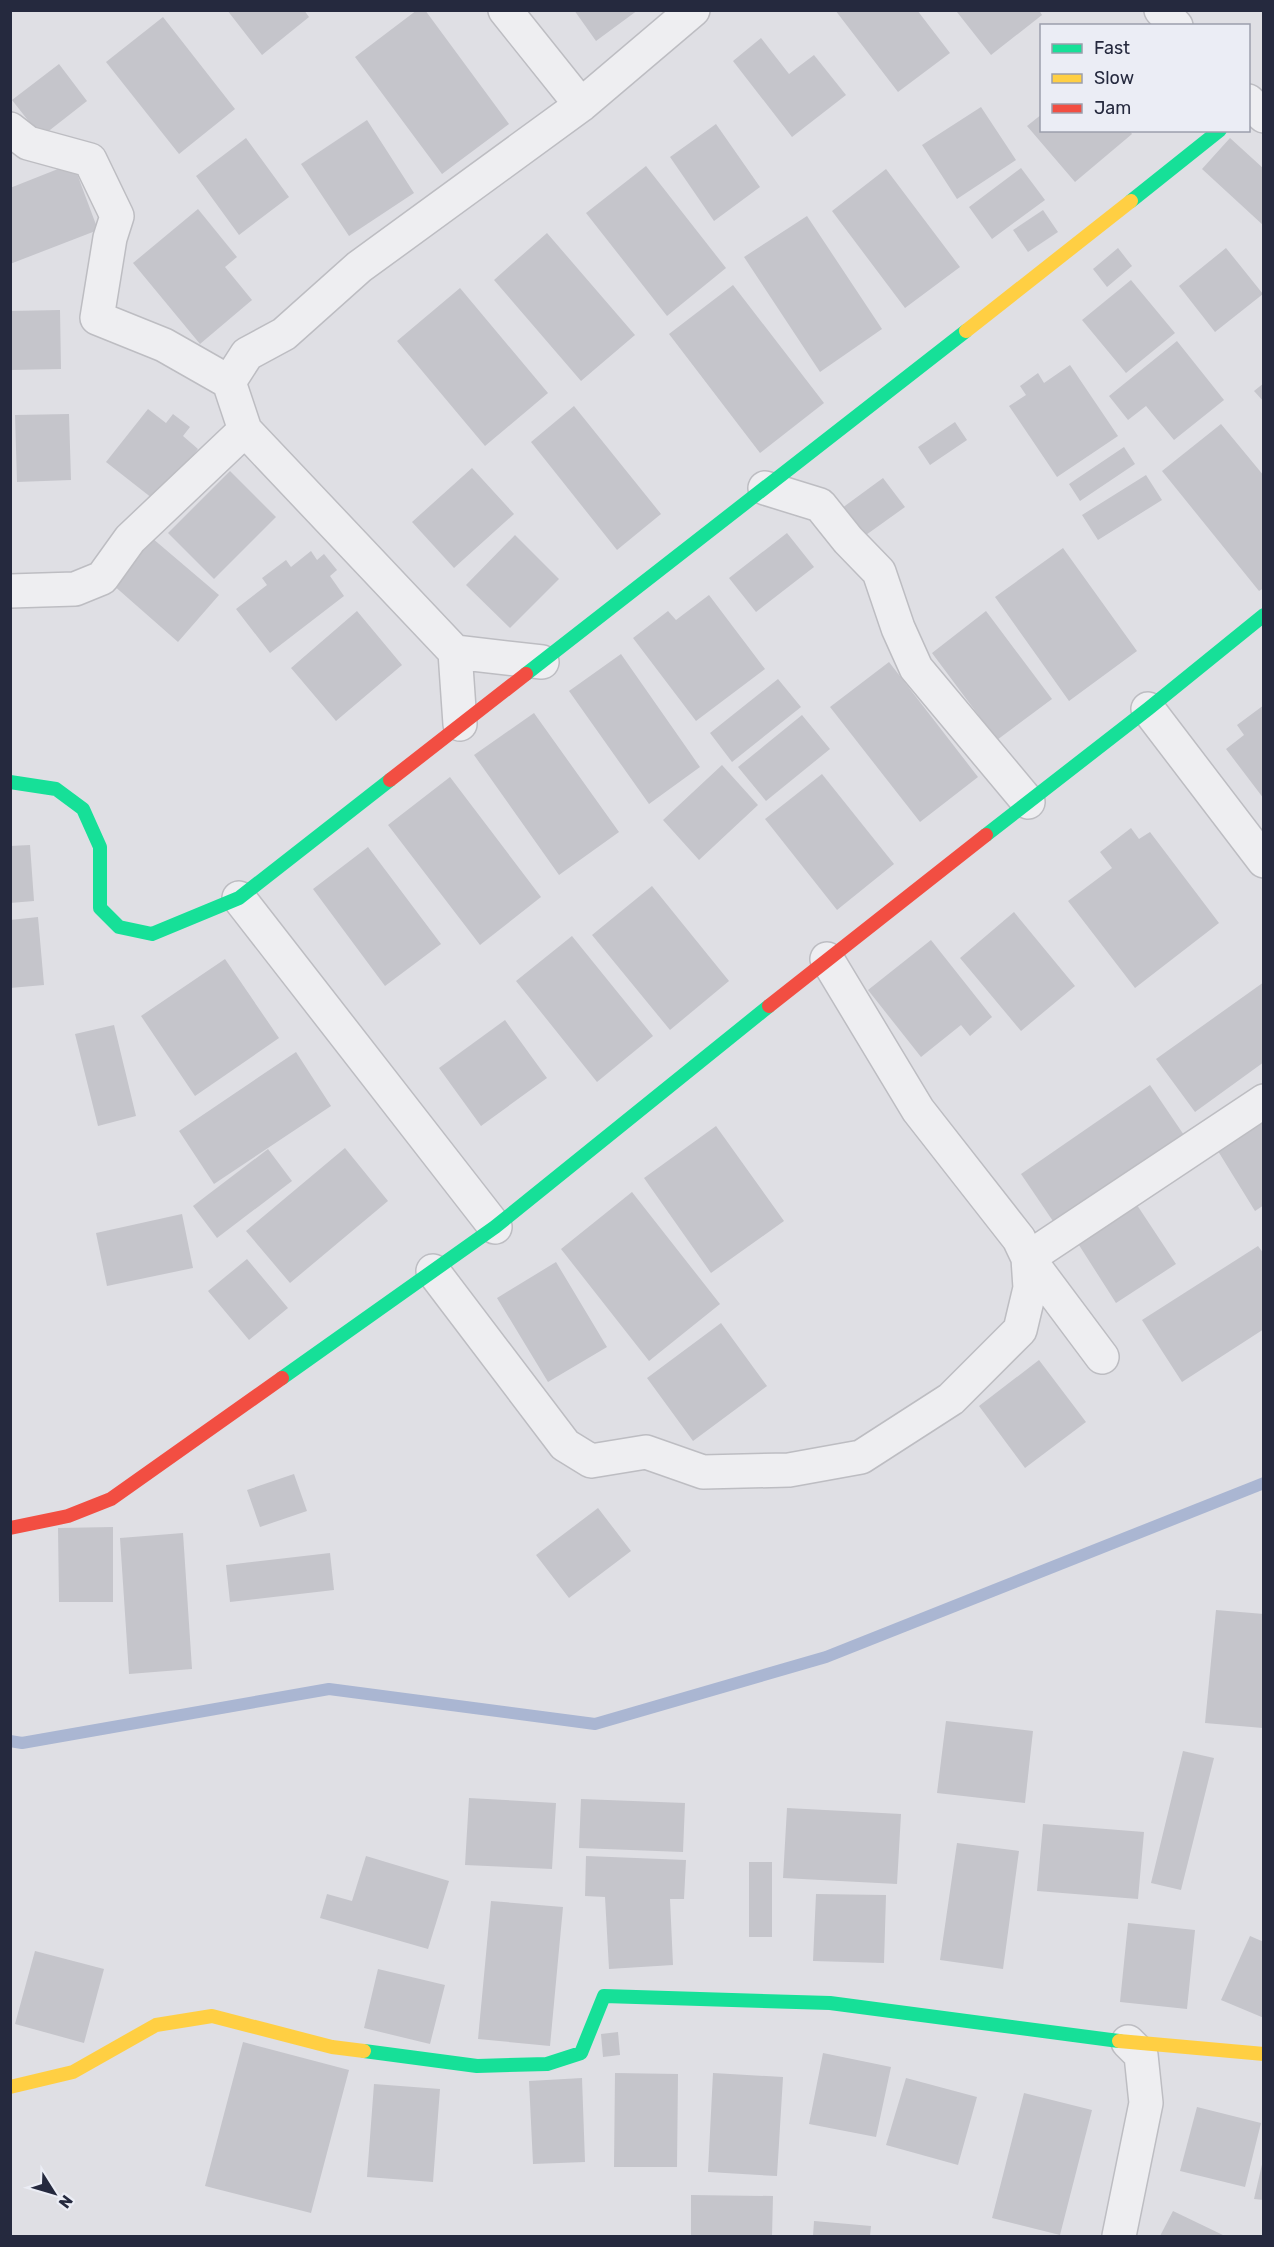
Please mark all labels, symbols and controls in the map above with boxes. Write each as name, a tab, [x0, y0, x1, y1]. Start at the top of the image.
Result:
legend	[1040, 24, 1250, 132]
text: Fast	[1094, 37, 1130, 59]
text: Slow	[1094, 67, 1134, 89]
text: Jam	[1094, 97, 1131, 119]
north arrow	[24, 2163, 84, 2223]
text: N	[55, 2191, 77, 2212]

